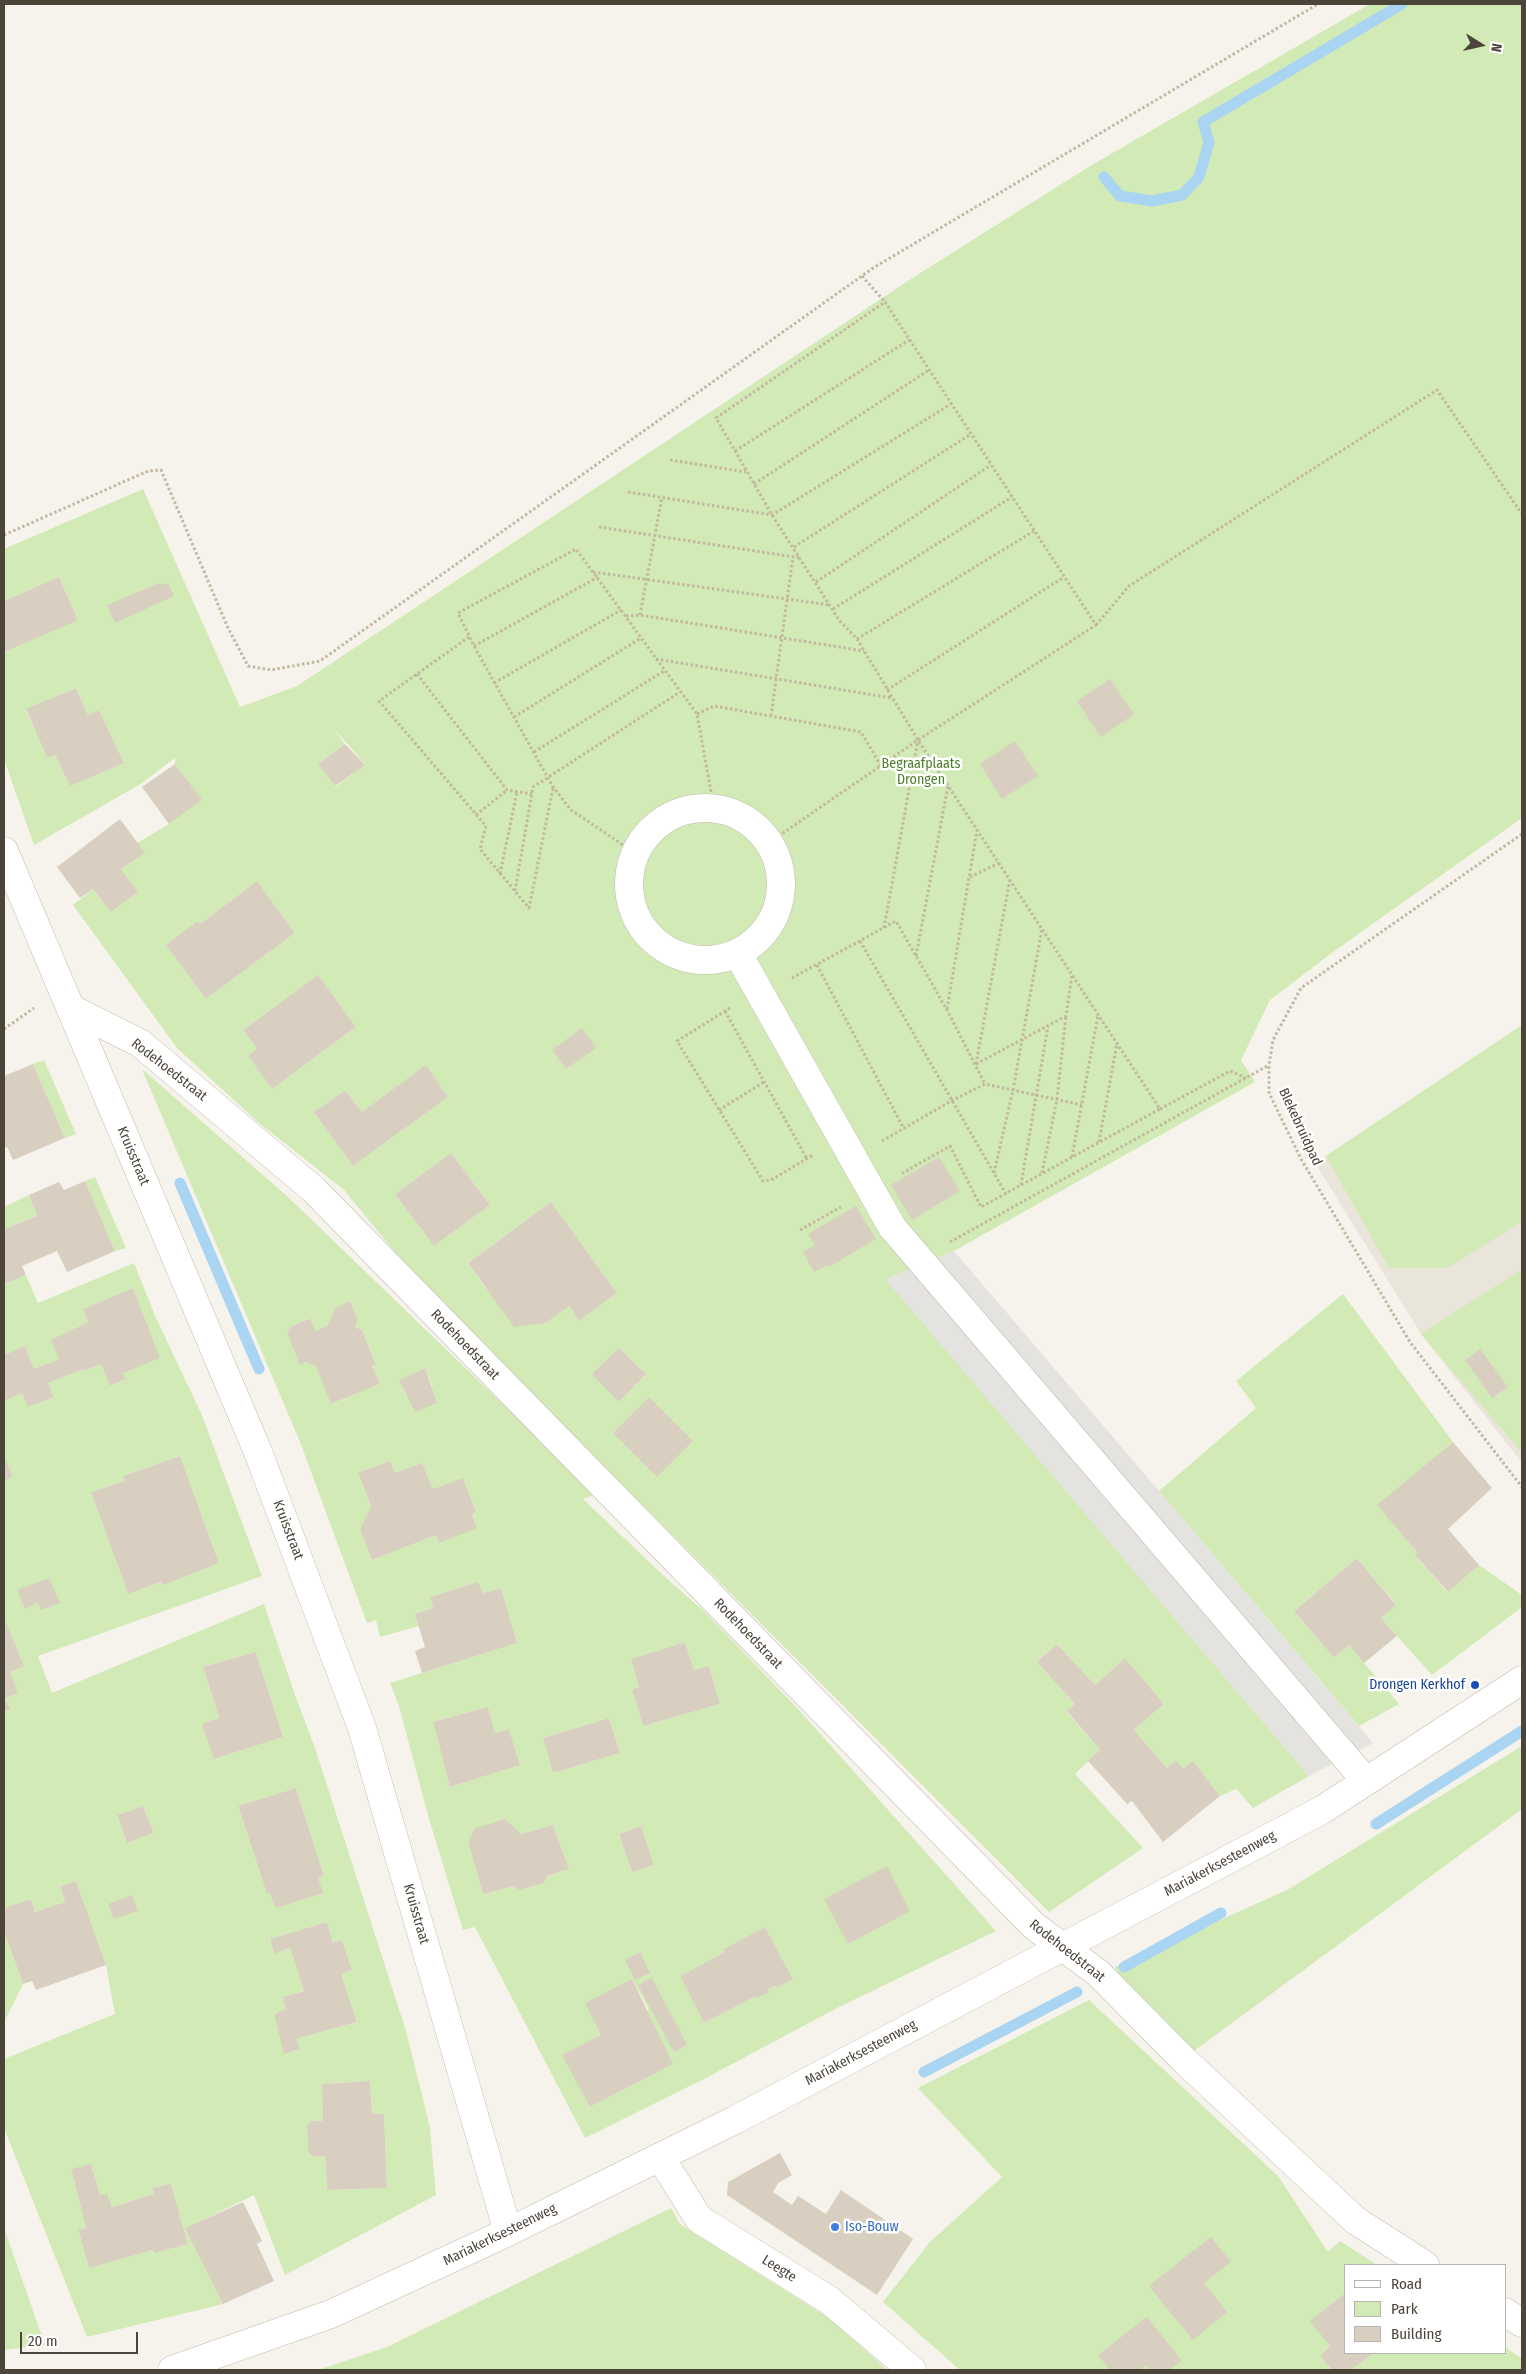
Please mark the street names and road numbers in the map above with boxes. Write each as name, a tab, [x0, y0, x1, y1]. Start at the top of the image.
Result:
street label: Rodehoedstraat	[128, 1035, 210, 1105]
street label: Blekebruidpad	[1275, 1085, 1325, 1169]
street label: Kruisstraat	[113, 1124, 153, 1188]
street label: Rodehoedstraat	[427, 1306, 503, 1384]
street label: Kruisstraat	[269, 1498, 307, 1562]
street label: Rodehoedstraat	[710, 1595, 786, 1673]
street label: Mariakerksesteenweg	[1161, 1828, 1279, 1900]
street label: Kruisstraat	[399, 1882, 433, 1946]
street label: Rodehoedstraat	[1026, 1916, 1108, 1986]
street label: Mariakerksesteenweg	[802, 2017, 920, 2089]
street label: Mariakerksesteenweg	[441, 2200, 559, 2270]
street label: Leegte	[759, 2252, 799, 2286]

